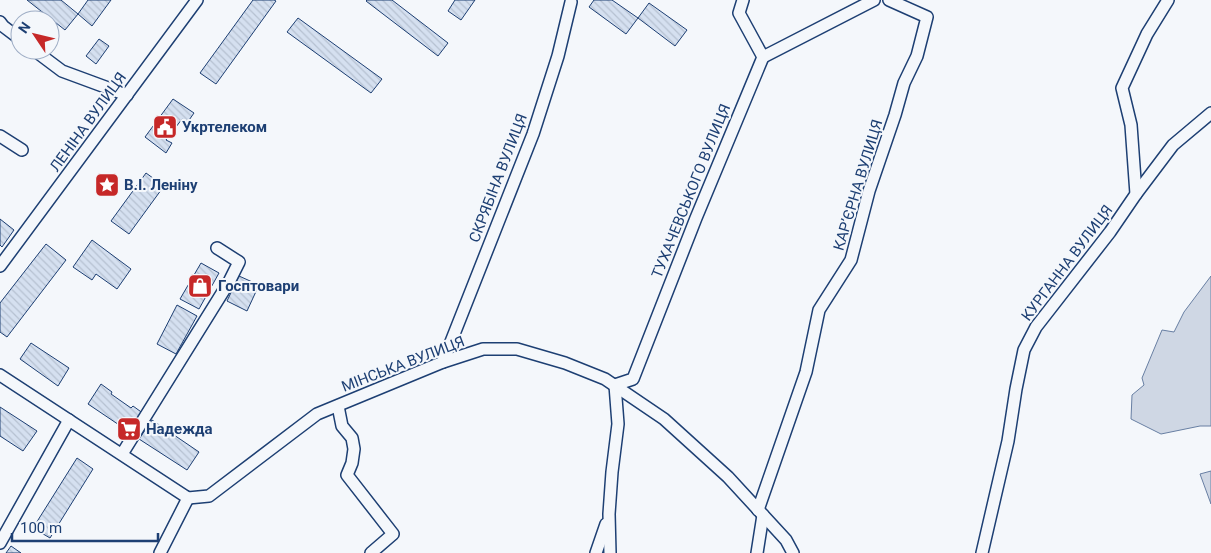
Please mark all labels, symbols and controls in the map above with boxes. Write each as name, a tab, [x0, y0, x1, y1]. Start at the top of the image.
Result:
north arrow	[10, 10, 60, 60]
text: N	[15, 19, 34, 36]
street label: ЛЕНІНА ВУЛИЦЯ	[46, 69, 130, 175]
street label: ТУХАЧЕВСЬКОГО ВУЛИЦЯ	[648, 101, 734, 281]
street label: СКРЯБІНА ВУЛИЦЯ	[465, 111, 531, 245]
public building icon: Укртелеком	[152, 114, 178, 140]
street label: КАР’ЄРНА ВУЛИЦЯ	[830, 117, 886, 253]
place label: Укртелеком	[182, 118, 267, 136]
place icon: В.І. Леніну	[94, 172, 120, 198]
place label: В.І. Леніну	[124, 176, 198, 194]
street label: КУРГАННА ВУЛИЦЯ	[1018, 202, 1116, 324]
shop icon: Госптовари	[187, 273, 213, 299]
place label: Госптовари	[218, 277, 299, 295]
street label: МІНСЬКА ВУЛИЦЯ	[339, 332, 467, 396]
supermarket icon: Надежда	[116, 416, 142, 442]
place label: Надежда	[146, 420, 213, 438]
scale bar	[12, 510, 159, 542]
text: 100 m	[20, 519, 62, 537]

